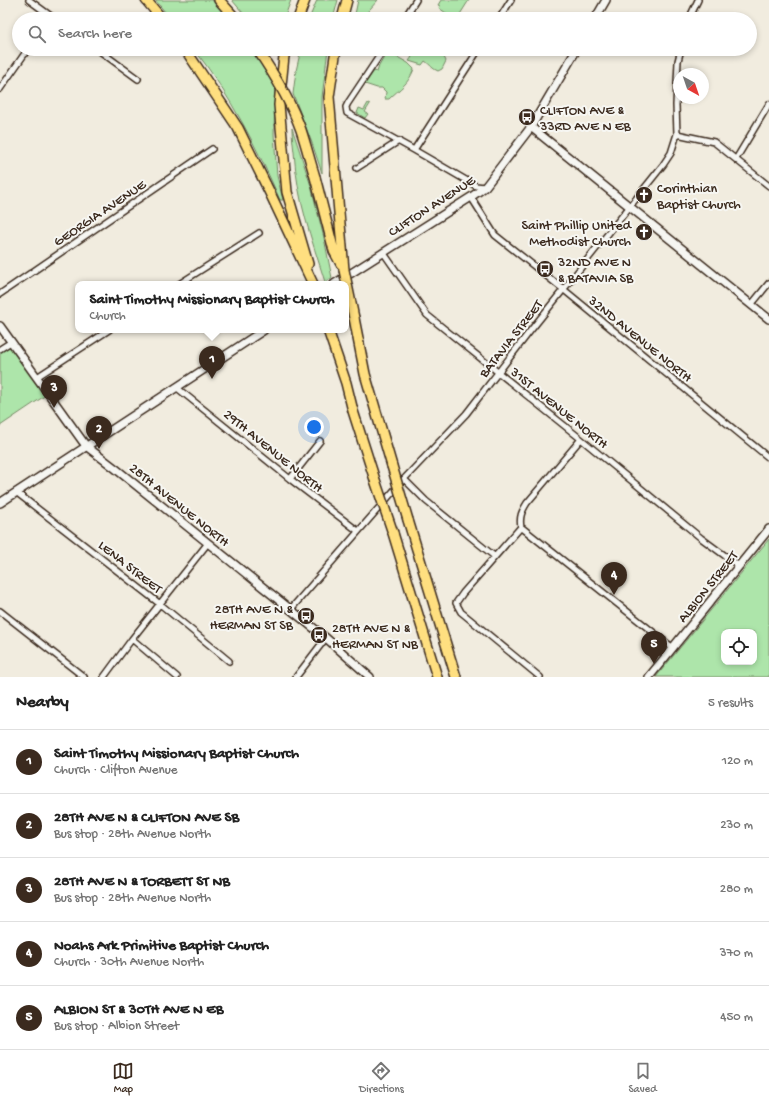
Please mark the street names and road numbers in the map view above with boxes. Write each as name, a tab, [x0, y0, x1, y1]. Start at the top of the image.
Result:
street label: CLIFTON AVENUE	[386, 172, 480, 242]
street label: GEORGIA AVENUE	[51, 176, 151, 251]
street label: 32ND AVENUE NORTH	[584, 292, 695, 387]
street label: BATAVIA STREET	[476, 297, 548, 383]
street label: 31ST AVENUE NORTH	[506, 364, 611, 454]
street label: 29TH AVENUE NORTH	[219, 407, 326, 498]
street label: 28TH AVENUE NORTH	[125, 460, 233, 552]
street label: LENA STREET	[94, 538, 165, 599]
street label: ALBION STREET	[675, 548, 743, 627]

